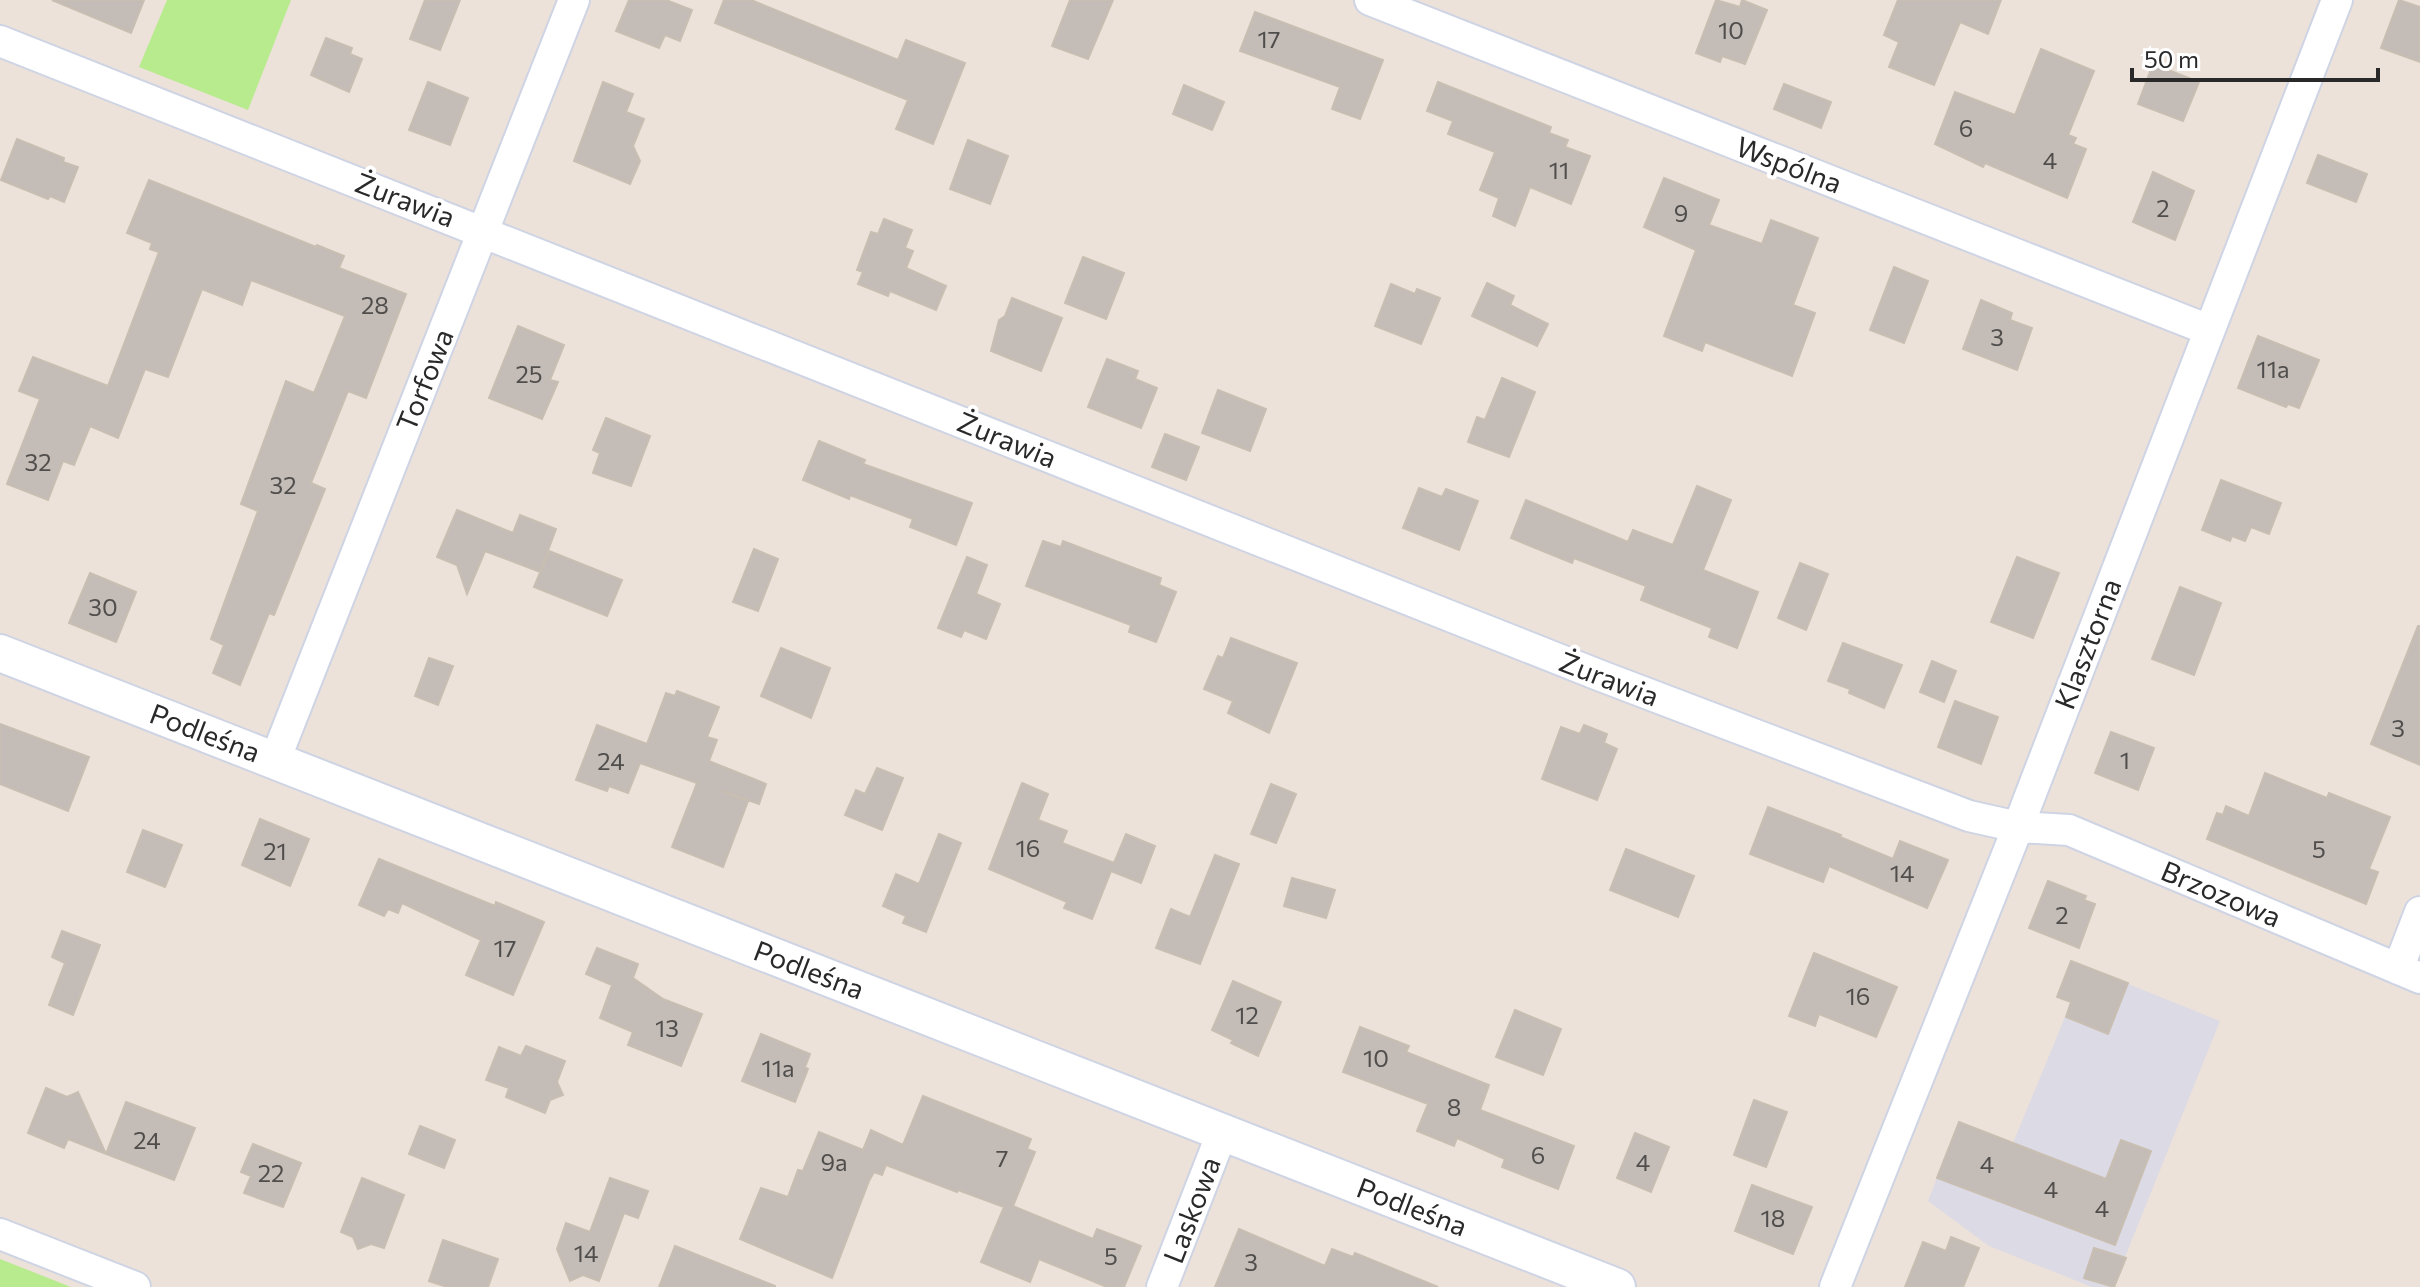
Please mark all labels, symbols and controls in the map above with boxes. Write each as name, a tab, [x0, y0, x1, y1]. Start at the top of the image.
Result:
house number: 10	[1718, 15, 1744, 44]
house number: 17	[1258, 24, 1280, 53]
scale bar	[2132, 32, 2378, 82]
text: 50 m	[2144, 44, 2199, 73]
house number: 6	[1959, 113, 1973, 142]
street label: Wspólna	[1732, 128, 1847, 200]
house number: 4	[2043, 145, 2057, 174]
house number: 11	[1549, 155, 1569, 184]
street label: Żurawia	[351, 165, 460, 234]
house number: 2	[2156, 193, 2170, 222]
house number: 9	[1674, 198, 1688, 227]
house number: 28	[361, 290, 389, 319]
house number: 3	[1990, 322, 2004, 351]
street label: Torfowa	[388, 324, 460, 436]
house number: 11a	[2256, 354, 2290, 383]
house number: 25	[515, 359, 543, 388]
street label: Żurawia	[953, 404, 1062, 474]
house number: 32	[25, 447, 51, 476]
house number: 32	[270, 470, 296, 499]
street label: Klasztorna	[2047, 574, 2128, 714]
house number: 30	[88, 592, 118, 621]
street label: Żurawia	[1555, 644, 1664, 713]
street label: Podleśna	[145, 696, 265, 769]
house number: 3	[2391, 713, 2405, 742]
house number: 1	[2120, 745, 2130, 774]
house number: 24	[597, 746, 625, 775]
house number: 16	[1016, 833, 1040, 862]
house number: 5	[2312, 834, 2326, 863]
house number: 21	[263, 836, 287, 865]
street label: Brzozowa	[2156, 853, 2286, 933]
house number: 14	[1890, 858, 1914, 887]
house number: 2	[2055, 900, 2069, 929]
house number: 17	[494, 933, 516, 962]
street label: Podleśna	[749, 933, 869, 1006]
house number: 16	[1846, 981, 1870, 1010]
house number: 12	[1235, 1000, 1259, 1029]
house number: 13	[655, 1013, 679, 1042]
house number: 10	[1363, 1043, 1389, 1072]
house number: 11a	[761, 1053, 795, 1082]
house number: 8	[1447, 1092, 1461, 1121]
house number: 24	[133, 1125, 161, 1154]
house number: 6	[1531, 1140, 1545, 1169]
house number: 7	[996, 1143, 1008, 1172]
house number: 9a	[820, 1147, 848, 1176]
house number: 4	[1636, 1147, 1650, 1176]
house number: 4	[1980, 1149, 1994, 1178]
street label: Laskowa	[1155, 1152, 1227, 1268]
house number: 22	[258, 1158, 284, 1187]
street label: Podleśna	[1352, 1170, 1472, 1243]
house number: 4	[2044, 1174, 2058, 1203]
house number: 4	[2095, 1193, 2109, 1222]
house number: 18	[1761, 1203, 1785, 1232]
house number: 14	[574, 1238, 598, 1267]
house number: 5	[1104, 1241, 1118, 1270]
house number: 3	[1244, 1247, 1258, 1276]

